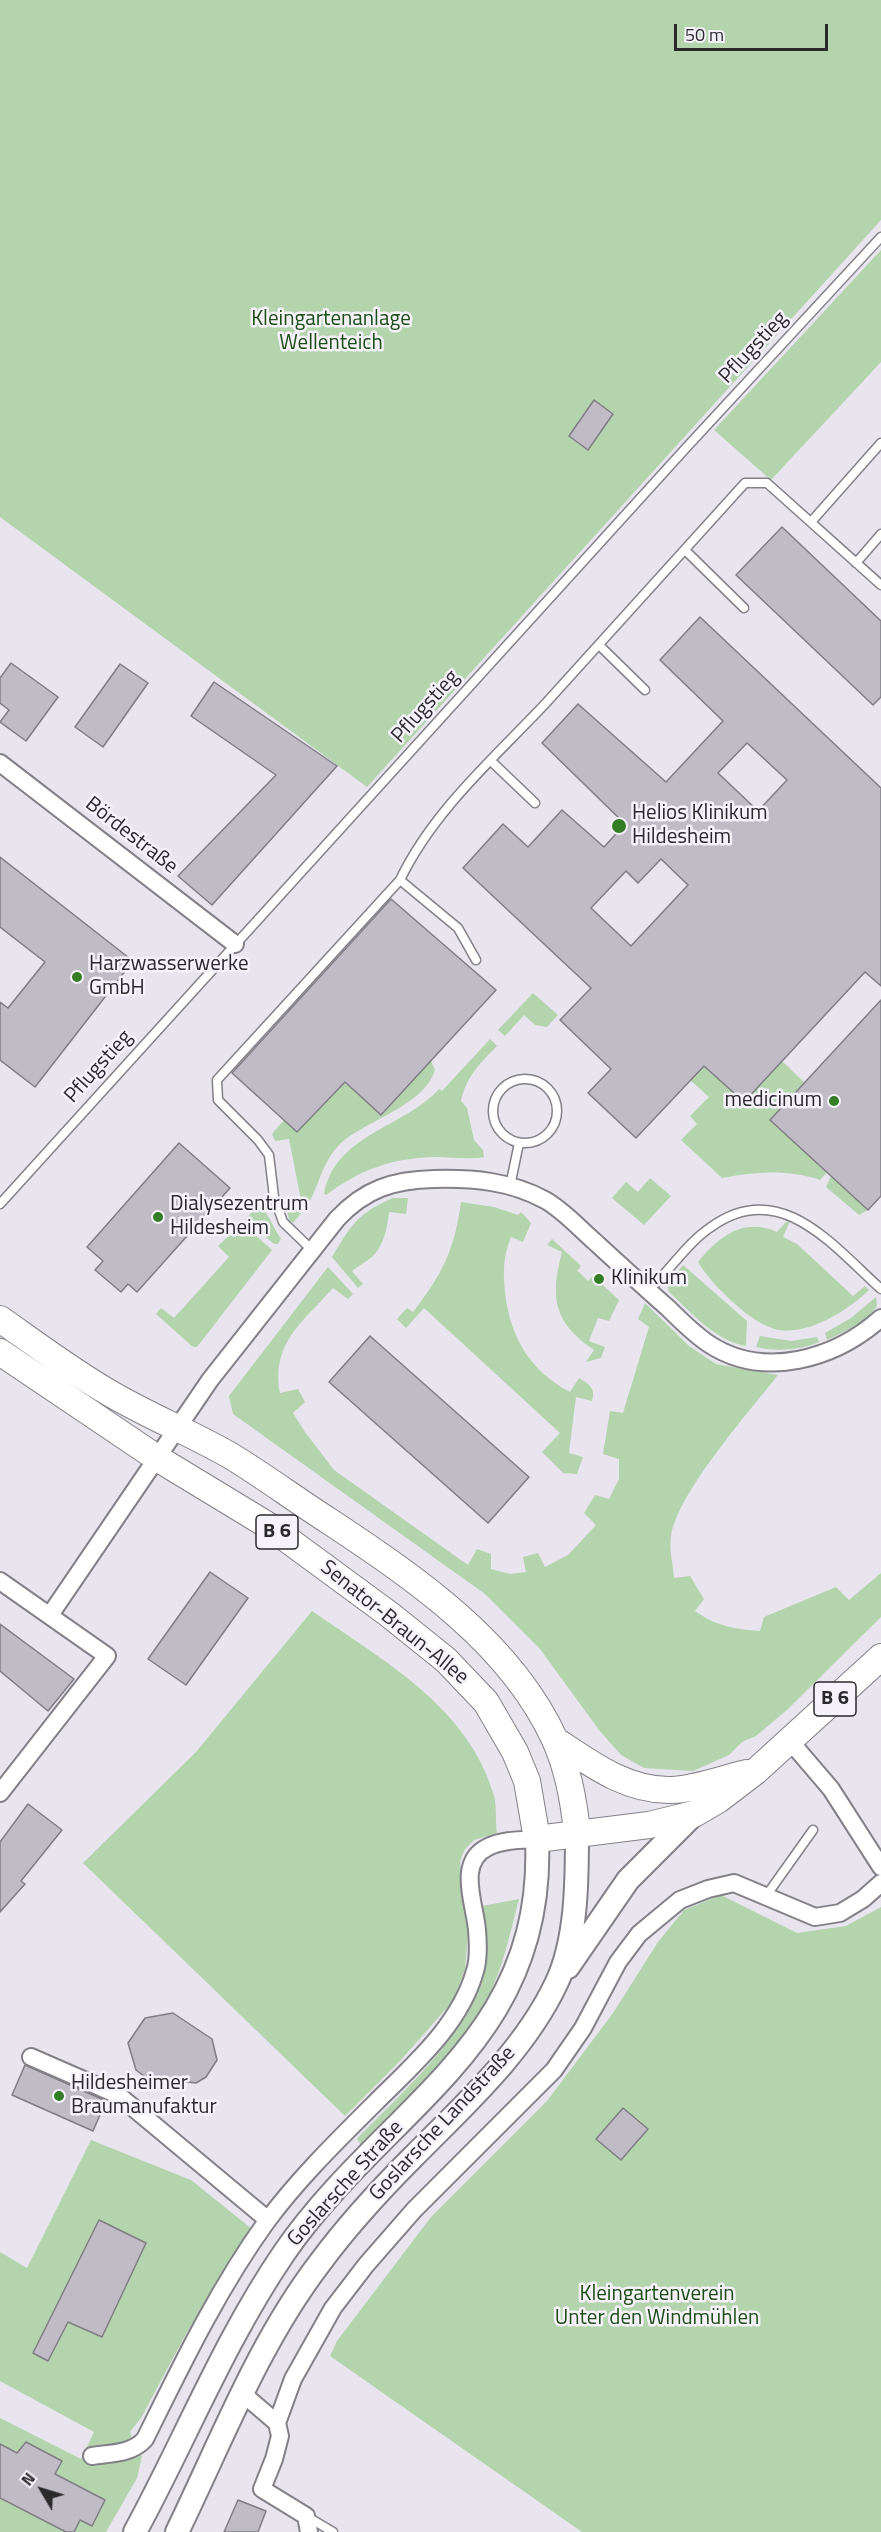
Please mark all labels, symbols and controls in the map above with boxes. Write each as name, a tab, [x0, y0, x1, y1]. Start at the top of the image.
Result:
scale bar	[677, 12, 832, 50]
text: 50 m	[685, 21, 724, 48]
park label: Kleingartenanlage Wellenteich	[251, 307, 411, 357]
street label: Pflugstieg	[714, 307, 794, 389]
street label: Pflugstieg	[387, 665, 465, 749]
street label: Bördestraße	[80, 792, 182, 880]
place label: Helios Klinikum Hildesheim	[632, 801, 768, 851]
marker: Helios Klinikum Hildesheim	[610, 817, 628, 835]
place label: Harzwasserwerke GmbH	[89, 952, 248, 1002]
marker: Harzwasserwerke GmbH	[70, 970, 84, 984]
street label: Pflugstieg	[60, 1025, 138, 1109]
place label: medicinum	[724, 1088, 822, 1114]
marker: medicinum	[827, 1094, 841, 1108]
place label: Dialysezentrum Hildesheim	[170, 1192, 309, 1242]
marker: Dialysezentrum Hildesheim	[151, 1210, 165, 1224]
place label: Klinikum	[611, 1266, 687, 1292]
marker: Klinikum	[592, 1272, 606, 1286]
road number: B 6	[256, 1515, 298, 1549]
street label: Senator-Braun-Allee	[315, 1556, 473, 1690]
road number: B 6	[814, 1682, 856, 1716]
street label: Goslarsche Landstraße	[365, 2041, 521, 2207]
place label: Hildesheimer Braumanufaktur	[71, 2071, 217, 2121]
marker: Hildesheimer Braumanufaktur	[52, 2089, 66, 2103]
street label: Goslarsche Straße	[283, 2116, 409, 2252]
park label: Kleingartenverein Unter den Windmühlen	[555, 2282, 759, 2332]
north arrow	[12, 2460, 72, 2520]
text: N	[15, 2467, 41, 2491]

